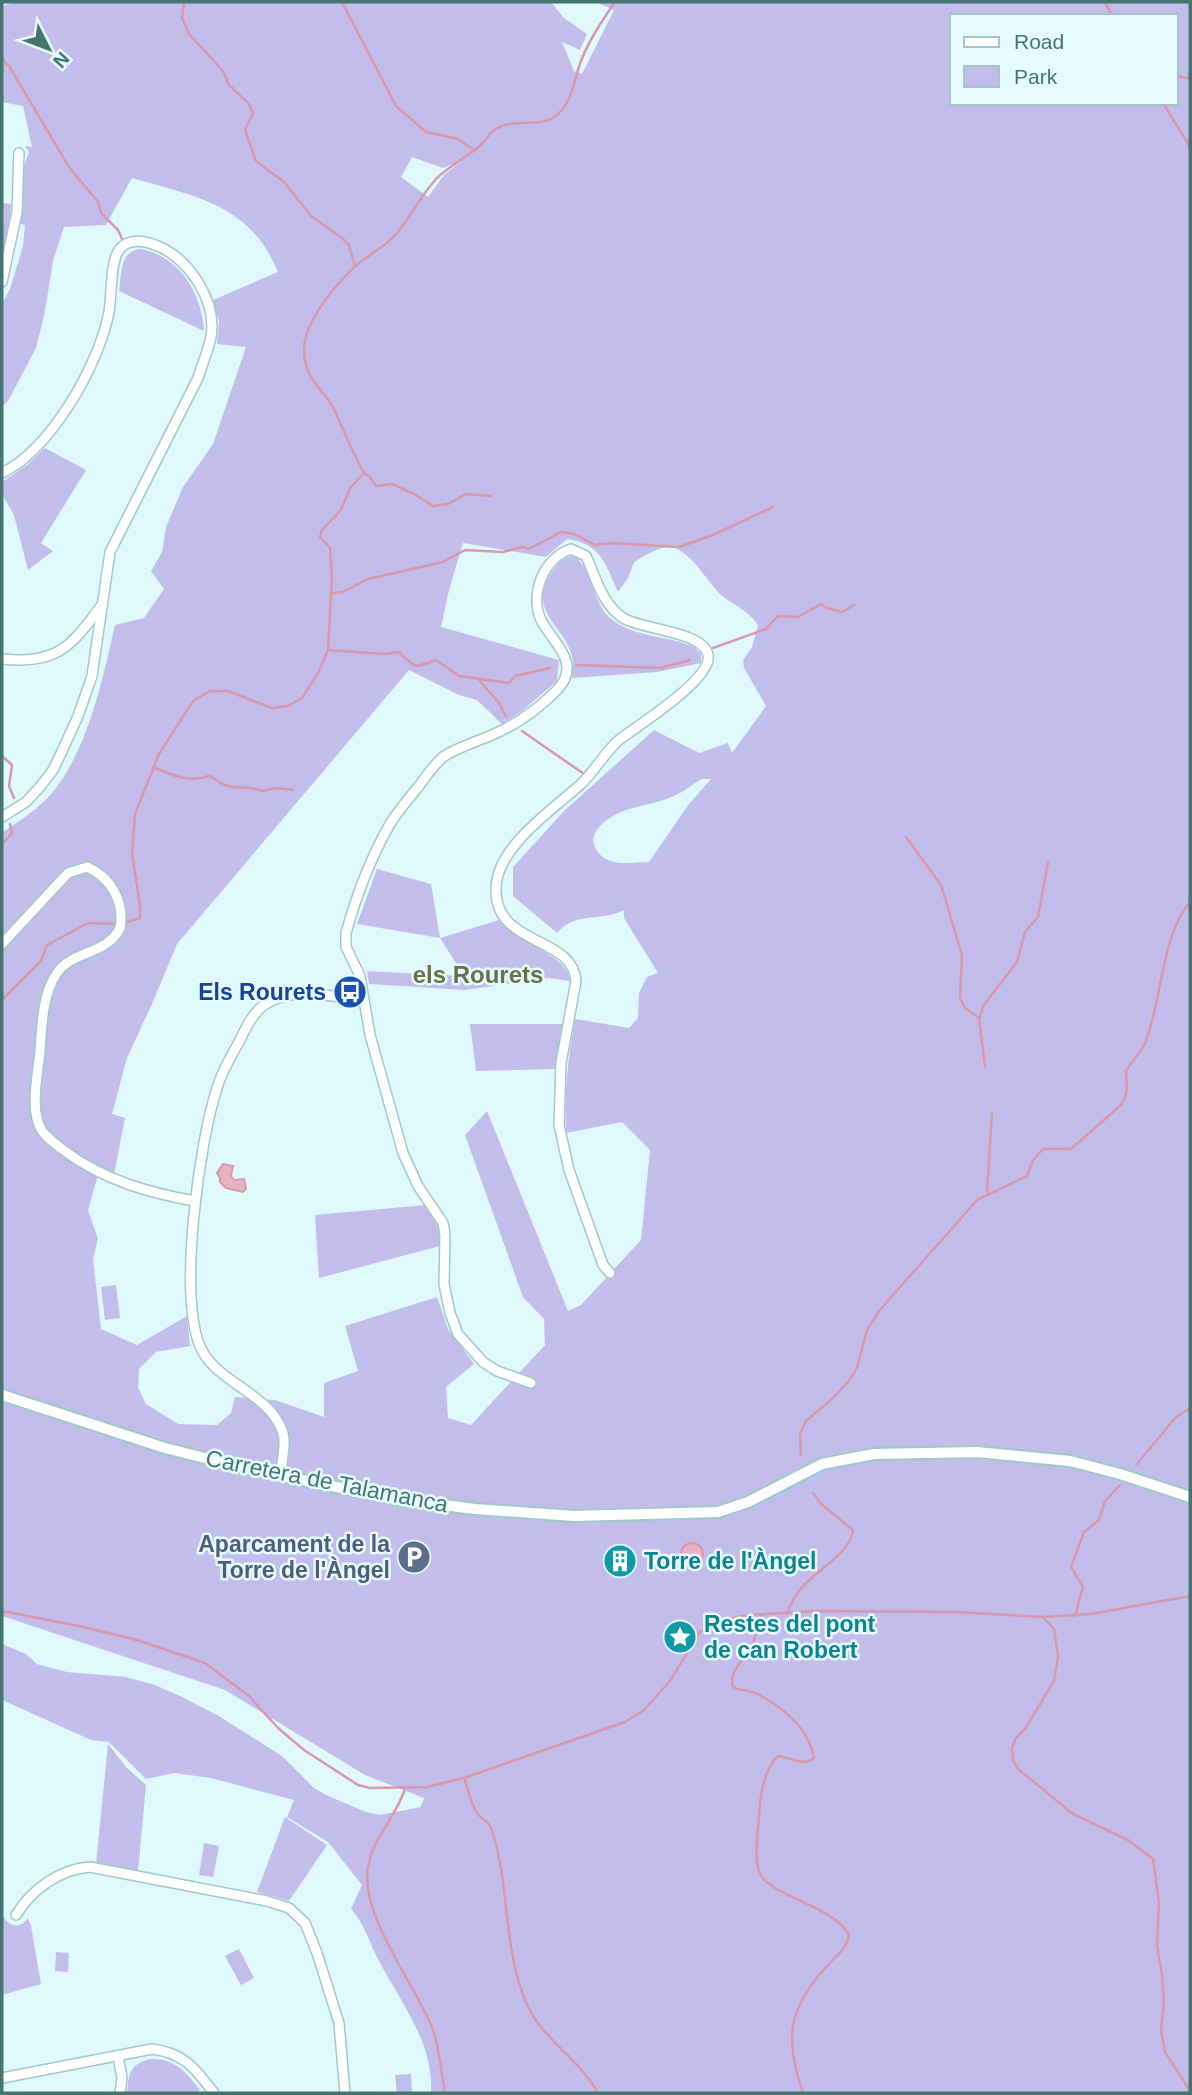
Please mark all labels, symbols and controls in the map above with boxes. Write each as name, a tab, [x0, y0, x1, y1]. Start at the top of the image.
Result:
north arrow	[14, 14, 84, 84]
legend	[950, 14, 1178, 105]
text: Road	[1014, 30, 1064, 53]
text: N	[49, 48, 74, 72]
text: Park	[1014, 65, 1058, 88]
district label: els Rourets	[413, 961, 543, 988]
bus stop icon: Els Rourets	[331, 973, 369, 1011]
place label: Els Rourets	[198, 979, 326, 1005]
street label: Carretera de Talamanca	[204, 1445, 451, 1517]
place label: Aparcament de la Torre de l'Àngel	[198, 1531, 390, 1583]
parking icon: Aparcament de la Torre de l'Àngel	[395, 1538, 433, 1576]
building icon: Torre de l'Àngel	[601, 1542, 639, 1580]
place label: Torre de l'Àngel	[644, 1547, 816, 1574]
place label: Restes del pont de can Robert	[704, 1611, 876, 1663]
place icon: Restes del pont de can Robert	[661, 1618, 699, 1656]

